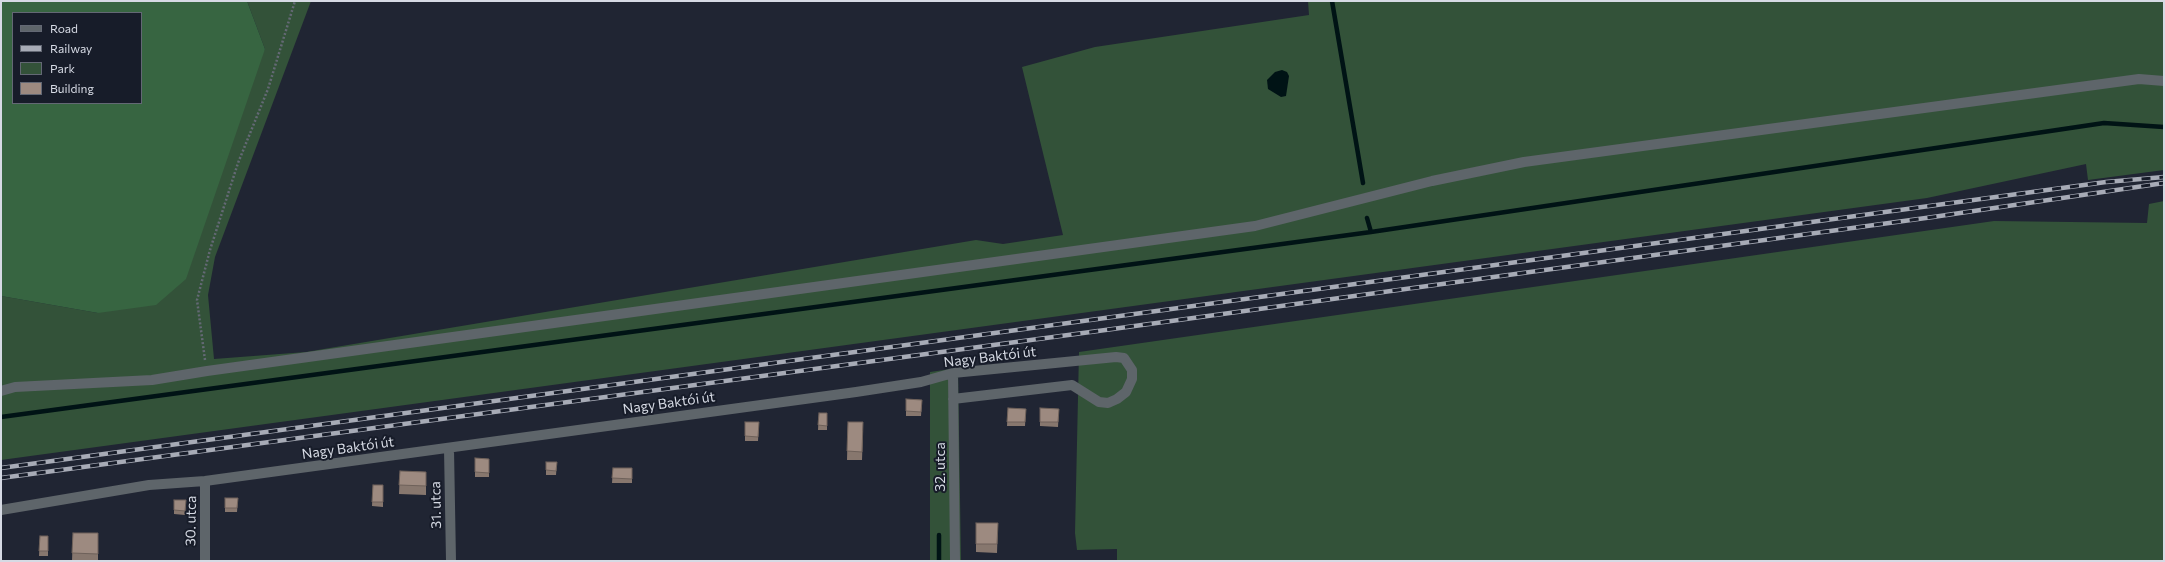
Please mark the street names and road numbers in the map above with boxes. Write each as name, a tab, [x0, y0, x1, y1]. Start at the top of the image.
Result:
street label: Nagy Baktói út	[943, 343, 1037, 371]
street label: Nagy Baktói út	[622, 388, 716, 418]
street label: Nagy Baktói út	[301, 433, 395, 463]
street label: 32. utca	[932, 442, 948, 492]
street label: 31. utca	[427, 481, 445, 529]
street label: 30. utca	[182, 496, 200, 546]

